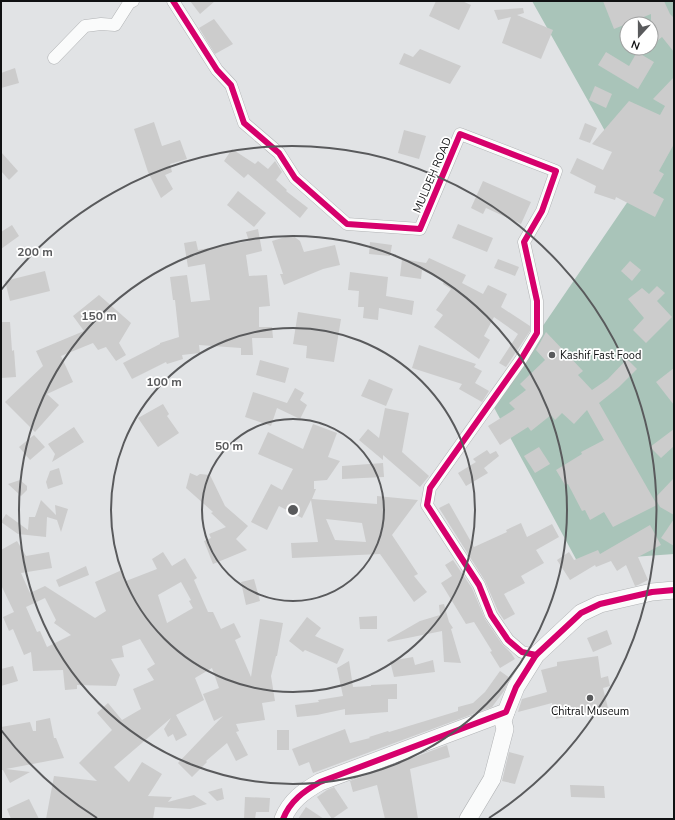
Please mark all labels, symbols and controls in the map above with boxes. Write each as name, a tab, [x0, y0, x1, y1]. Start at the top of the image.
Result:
north arrow	[619, 16, 659, 56]
text: N	[629, 36, 642, 53]
street label: MULDEH ROAD	[410, 135, 455, 215]
text: 200 m	[17, 244, 53, 260]
text: 150 m	[81, 308, 117, 324]
place label: Kashif Fast Food	[560, 348, 641, 363]
marker: Kashif Fast Food	[547, 350, 557, 360]
text: 100 m	[146, 374, 182, 390]
text: 50 m	[215, 438, 243, 454]
centre of rings	[286, 503, 300, 517]
marker: Chitral Museum	[585, 693, 595, 703]
place label: Chitral Museum	[551, 704, 629, 719]

